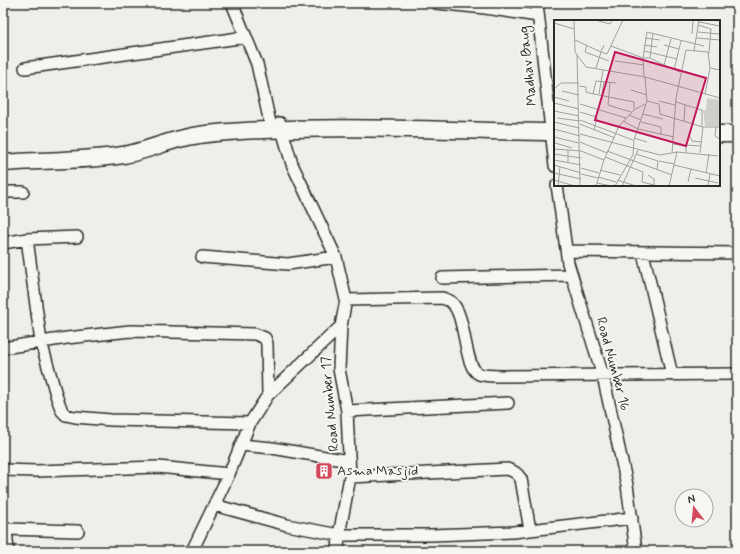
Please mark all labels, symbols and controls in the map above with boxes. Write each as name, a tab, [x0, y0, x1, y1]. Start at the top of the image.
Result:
inset map	[554, 20, 720, 186]
street label: Madhav Baug	[515, 25, 542, 107]
street label: Road Number 16	[592, 315, 634, 413]
street label: Road Number 17	[317, 356, 343, 452]
building icon: Asma Masjid	[314, 461, 334, 481]
place label: Asma Masjid	[337, 462, 418, 480]
north arrow	[674, 488, 714, 528]
text: N	[686, 492, 697, 507]

